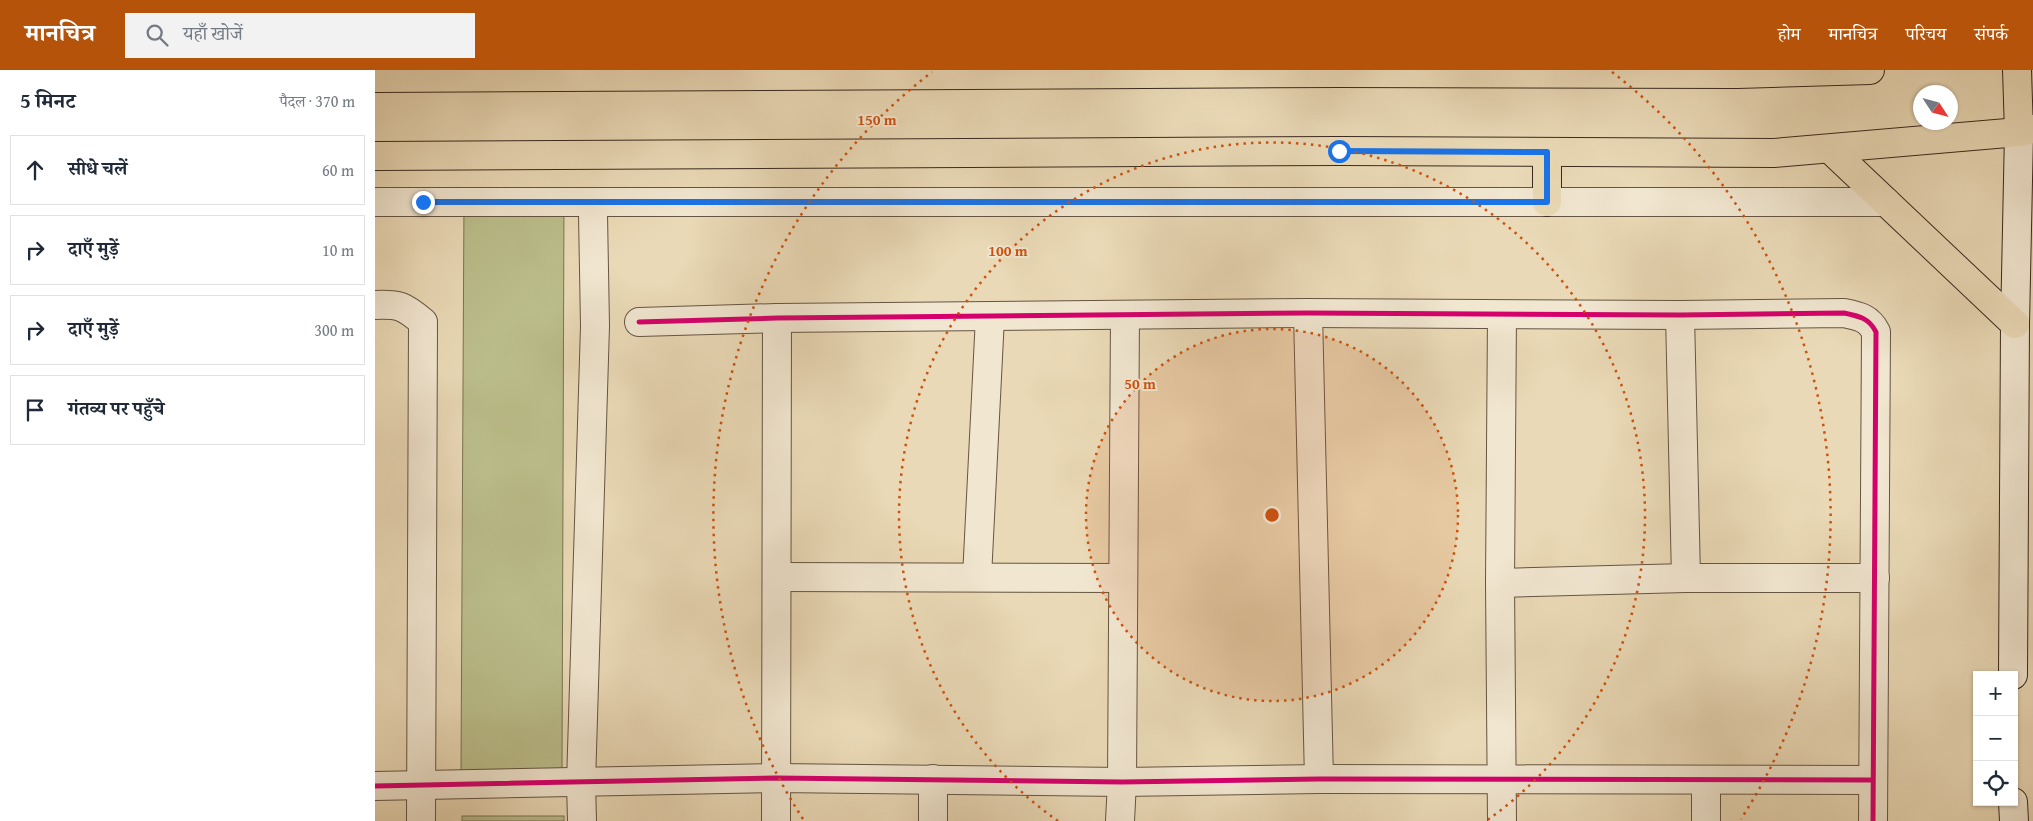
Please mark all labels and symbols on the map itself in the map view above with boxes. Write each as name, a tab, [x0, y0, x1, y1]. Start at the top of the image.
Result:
north arrow	[1913, 85, 1958, 130]
text: 150 m	[857, 109, 897, 130]
route start	[1328, 140, 1351, 163]
route end	[412, 191, 435, 214]
text: 100 m	[988, 240, 1028, 261]
text: 50 m	[1124, 373, 1156, 394]
centre of rings	[1263, 506, 1281, 524]

